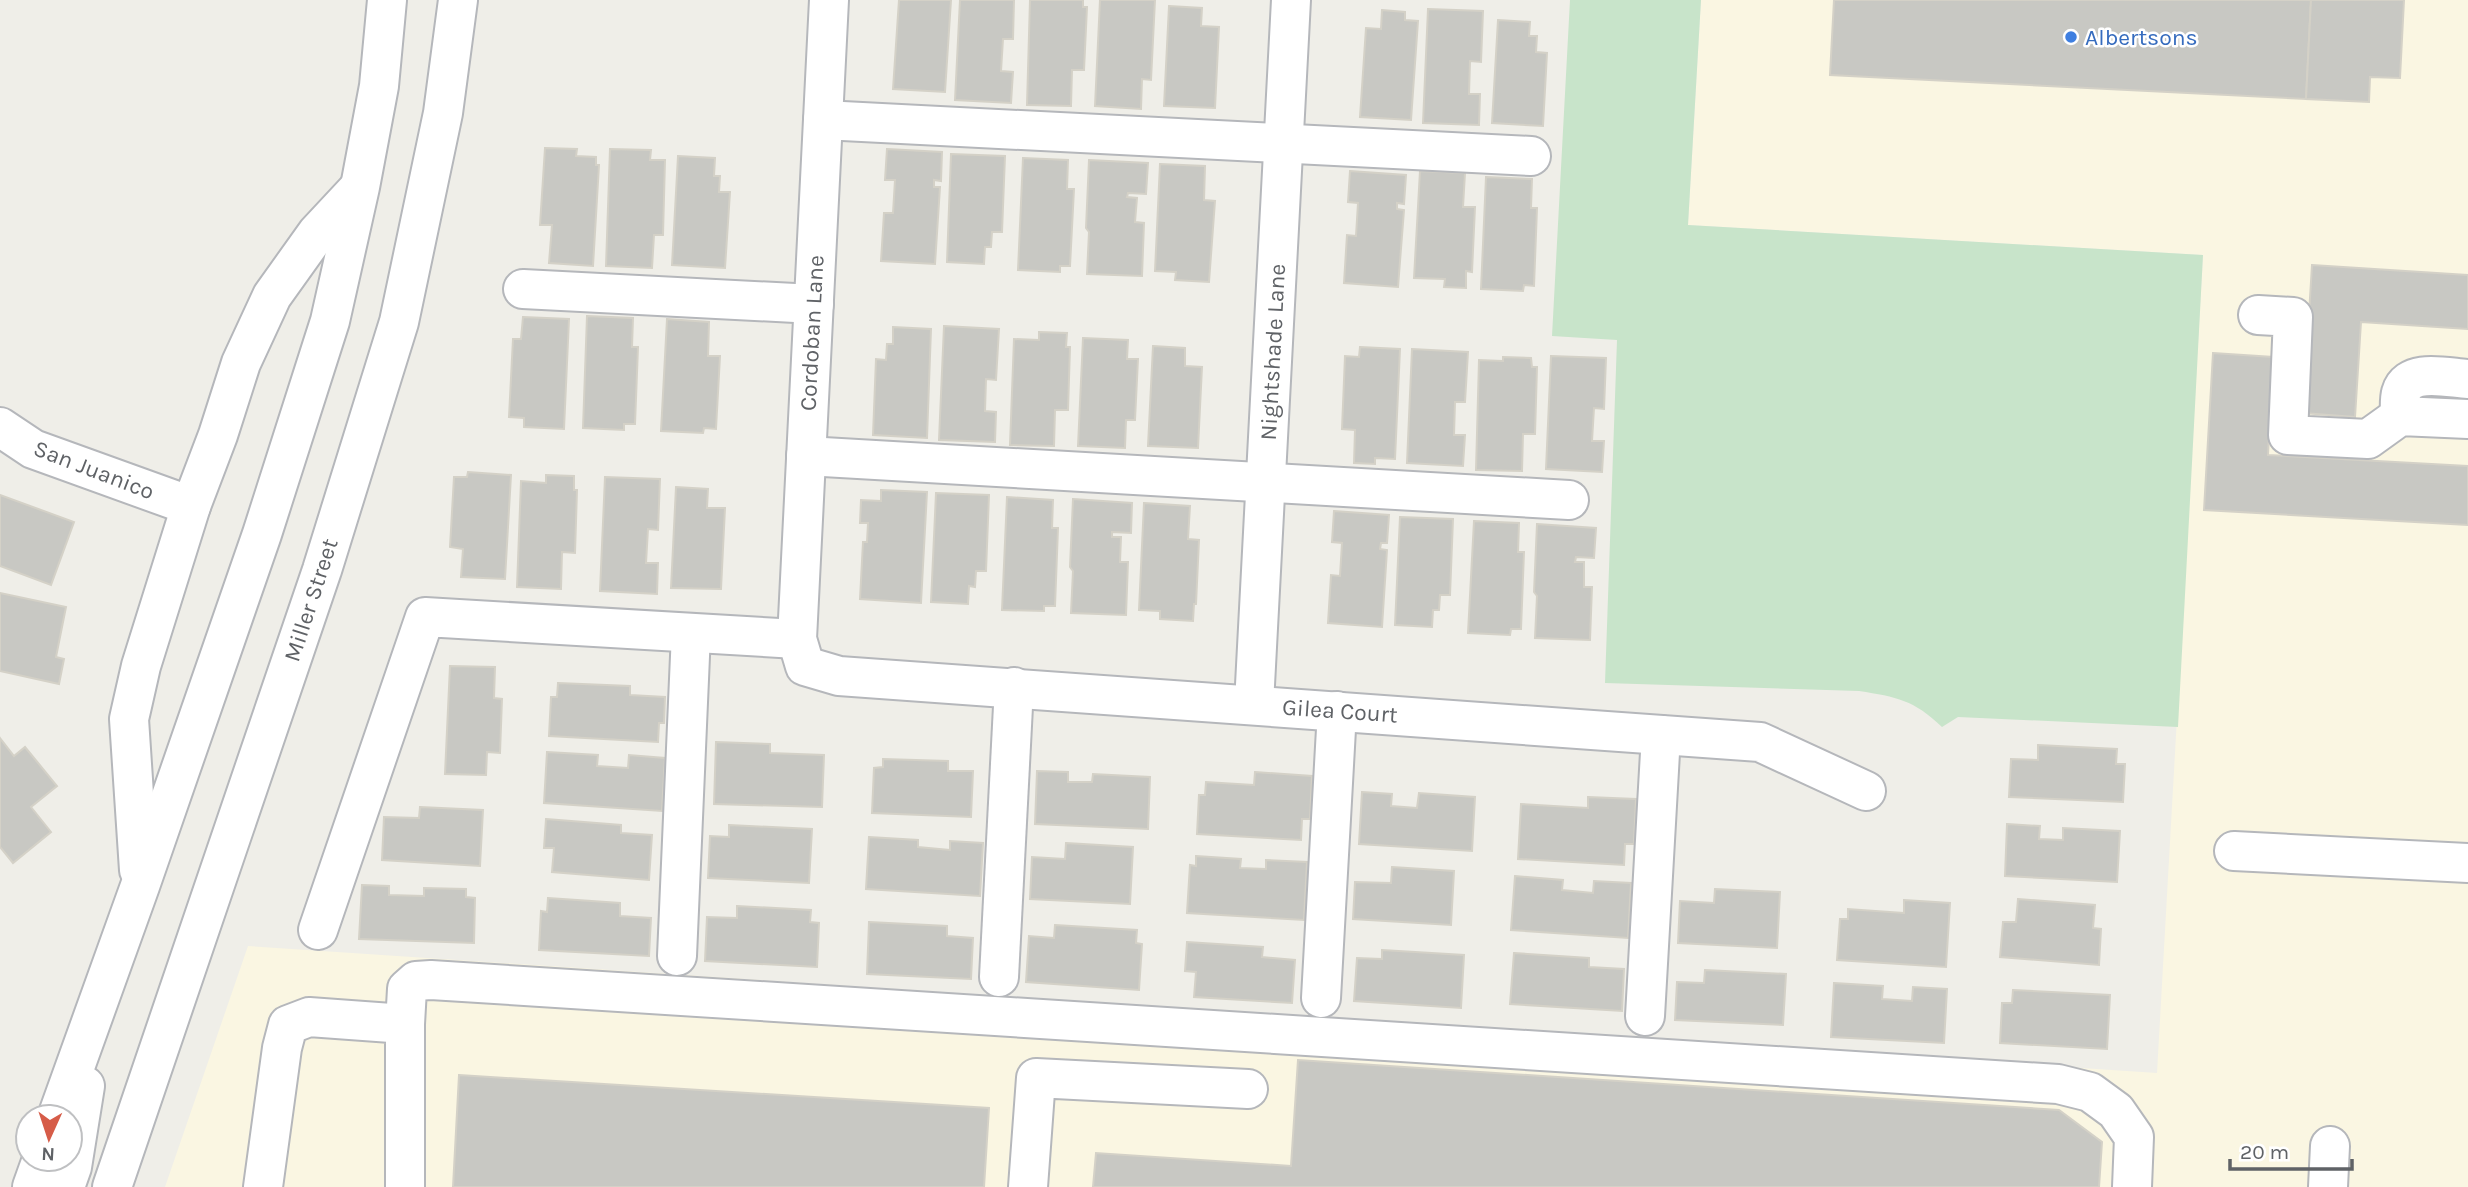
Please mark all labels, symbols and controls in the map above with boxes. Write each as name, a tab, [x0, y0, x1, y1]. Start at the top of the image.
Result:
place label: Albertsons	[2085, 24, 2198, 51]
marker: Albertsons	[2063, 29, 2079, 45]
street label: Cordoban Lane	[794, 254, 830, 412]
street label: Nightshade Lane	[1255, 263, 1291, 441]
street label: San Juanico	[30, 435, 158, 505]
street label: Miller Street	[278, 535, 344, 665]
street label: Gilea Court	[1281, 694, 1399, 729]
north arrow	[14, 1103, 84, 1173]
scale bar	[2230, 1128, 2352, 1172]
text: 20 m	[2240, 1140, 2289, 1164]
text: N	[41, 1143, 56, 1165]

